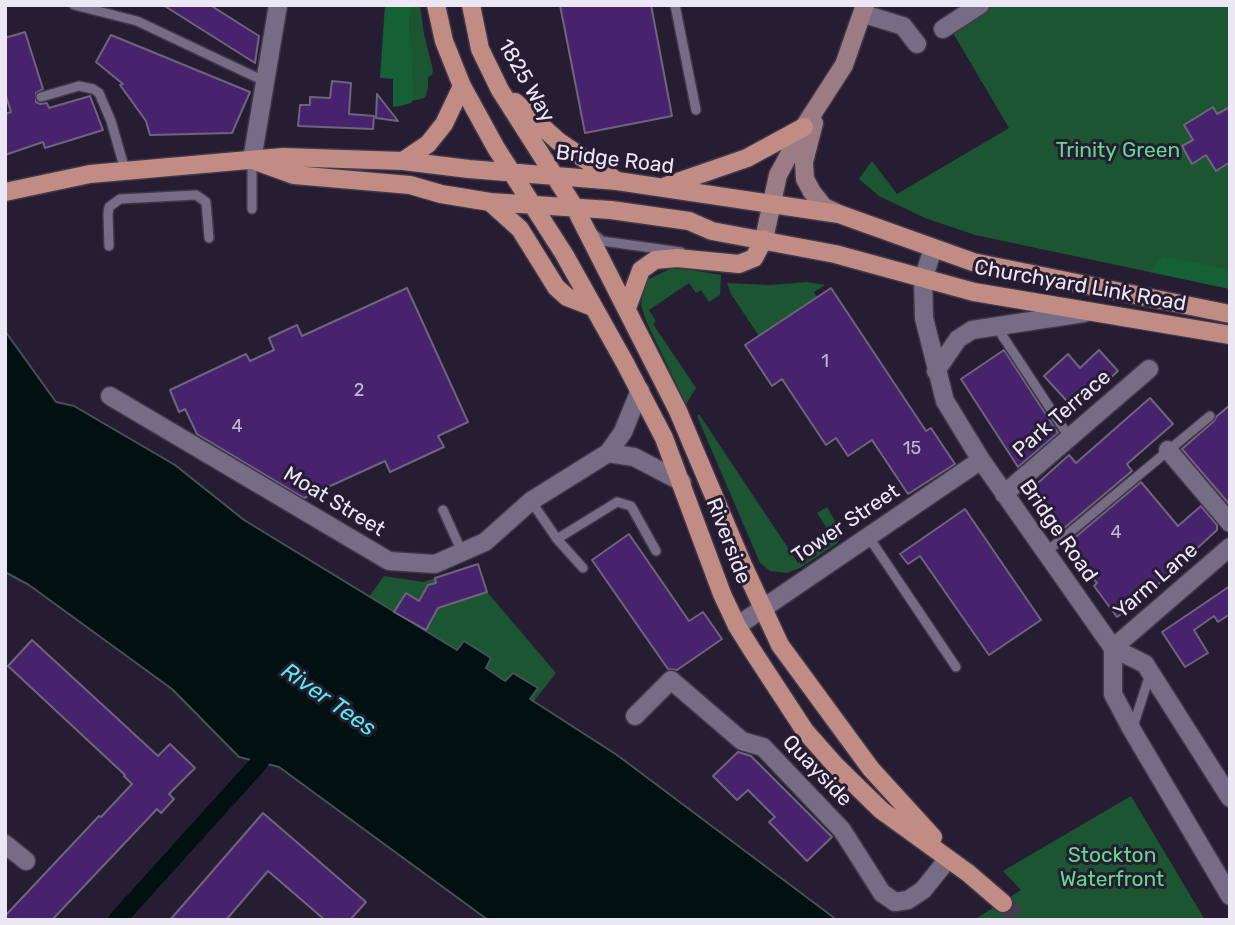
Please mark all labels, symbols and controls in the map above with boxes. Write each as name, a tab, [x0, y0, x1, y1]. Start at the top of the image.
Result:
street label: 1825 Way	[492, 35, 560, 127]
park label: Trinity Green	[1056, 138, 1180, 164]
street label: Bridge Road	[555, 140, 675, 180]
street label: Churchyard Link Road	[972, 255, 1188, 317]
house number: 1	[821, 351, 829, 373]
street label: Park Terrace	[1008, 365, 1116, 463]
house number: 2	[354, 380, 364, 402]
house number: 4	[231, 416, 243, 438]
house number: 15	[903, 438, 921, 460]
street label: Moat Street	[279, 462, 389, 542]
street label: Bridge Road	[1014, 475, 1102, 587]
street label: Tower Street	[788, 479, 904, 569]
street label: Riverside	[700, 495, 756, 587]
house number: 4	[1110, 522, 1122, 544]
street label: Yarm Lane	[1109, 538, 1203, 624]
water label: River Tees	[275, 657, 381, 743]
street label: Quayside	[777, 730, 857, 812]
park label: Stockton Waterfront	[1060, 843, 1164, 893]

